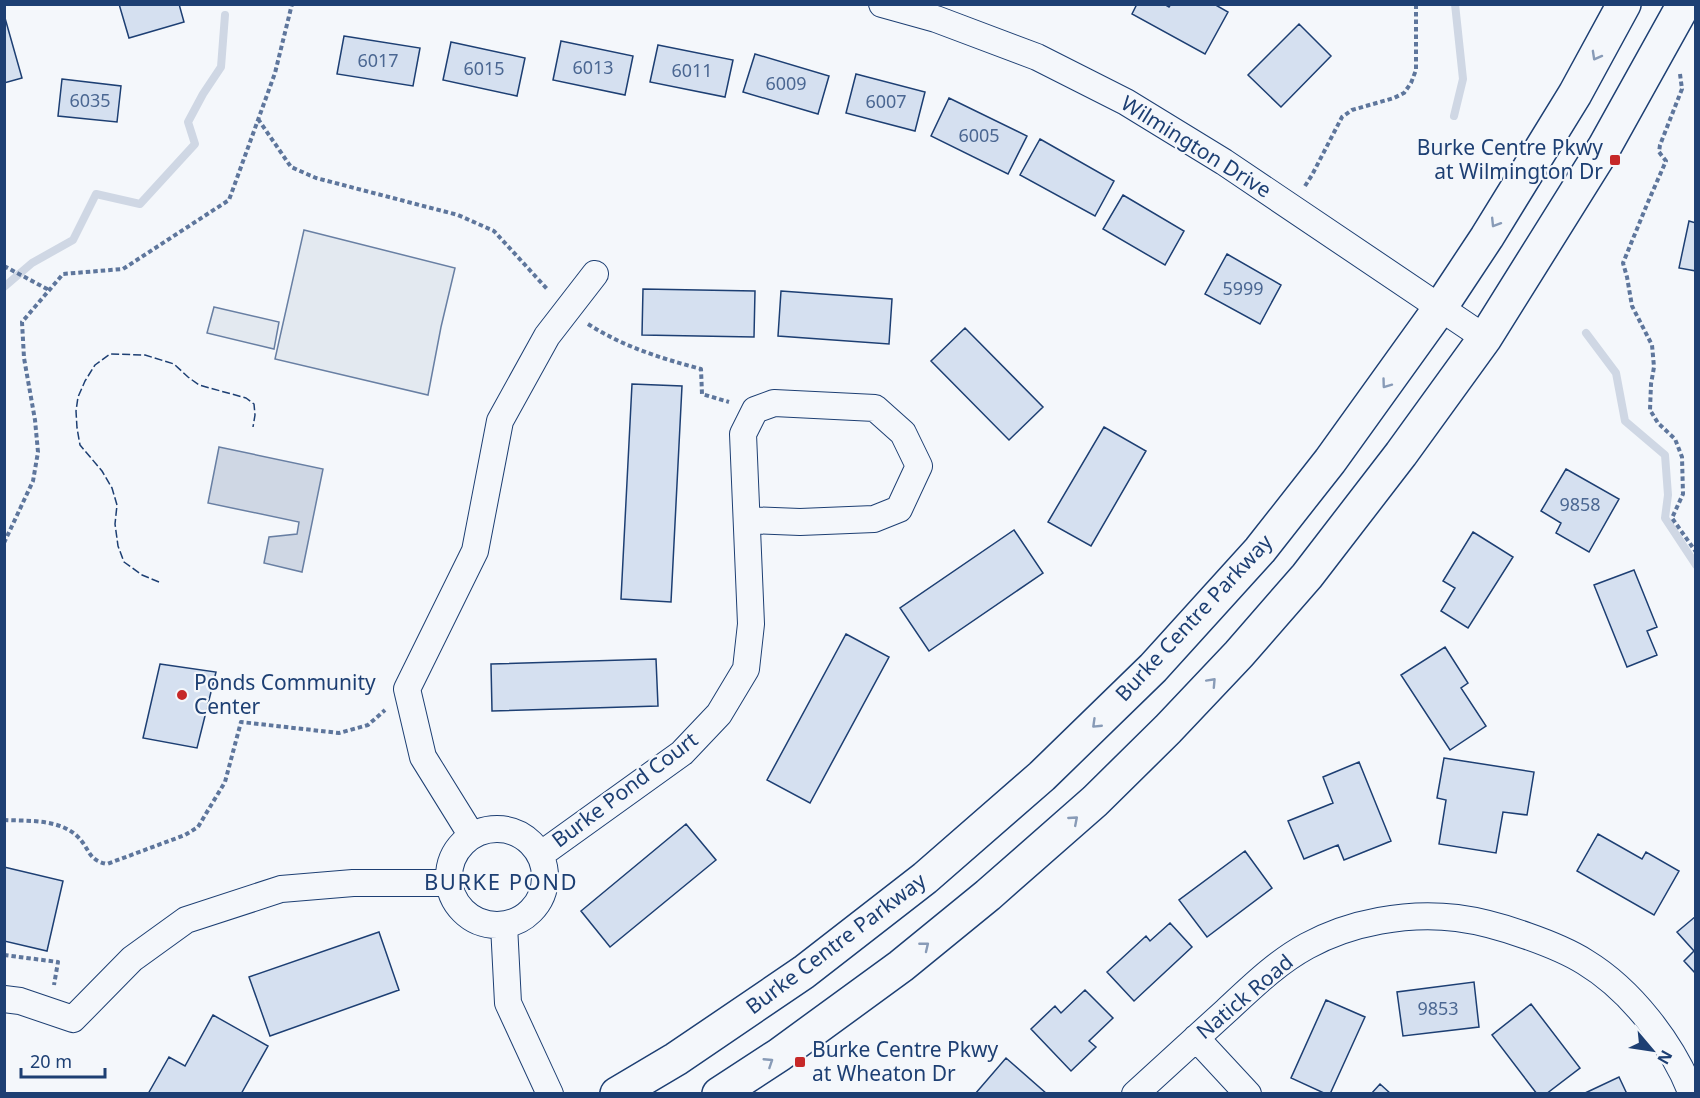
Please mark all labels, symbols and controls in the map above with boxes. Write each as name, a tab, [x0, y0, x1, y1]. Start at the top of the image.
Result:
house number: 6017	[357, 48, 399, 72]
one-way arrow	[1592, 50, 1603, 60]
house number: 6013	[572, 55, 614, 79]
house number: 6015	[463, 56, 505, 80]
house number: 6011	[671, 58, 713, 82]
house number: 6009	[765, 71, 807, 95]
house number: 6035	[69, 88, 111, 112]
house number: 6007	[865, 89, 907, 113]
street label: Wilmington Drive	[1116, 89, 1277, 204]
house number: 6005	[958, 123, 1000, 147]
place label: Burke Centre Pkwy at Wilmington Dr	[1417, 133, 1603, 185]
marker: Burke Centre Pkwy at Wilmington Dr	[1608, 153, 1622, 167]
one-way arrow	[1491, 217, 1503, 227]
house number: 5999	[1222, 276, 1264, 300]
one-way arrow	[1382, 378, 1393, 389]
house number: 9858	[1559, 492, 1601, 516]
street label: Burke Centre Parkway	[1109, 528, 1278, 707]
place label: Ponds Community Center	[194, 668, 376, 720]
one-way arrow	[1205, 679, 1216, 689]
marker: Ponds Community Center	[175, 688, 189, 702]
one-way arrow	[1092, 716, 1103, 727]
street label: Burke Pond Court	[546, 725, 703, 853]
one-way arrow	[1067, 816, 1078, 827]
district label: BURKE POND	[424, 866, 578, 896]
street label: Burke Centre Parkway	[740, 866, 931, 1020]
one-way arrow	[919, 943, 930, 954]
street label: Natick Road	[1190, 948, 1299, 1045]
house number: 9853	[1417, 996, 1459, 1020]
north arrow	[1622, 1020, 1682, 1080]
place label: Burke Centre Pkwy at Wheaton Dr	[812, 1035, 998, 1087]
scale bar	[21, 1041, 105, 1079]
text: N	[1652, 1046, 1678, 1068]
text: 20 m	[30, 1049, 72, 1073]
marker: Burke Centre Pkwy at Wheaton Dr	[793, 1055, 807, 1069]
one-way arrow	[762, 1058, 773, 1069]

